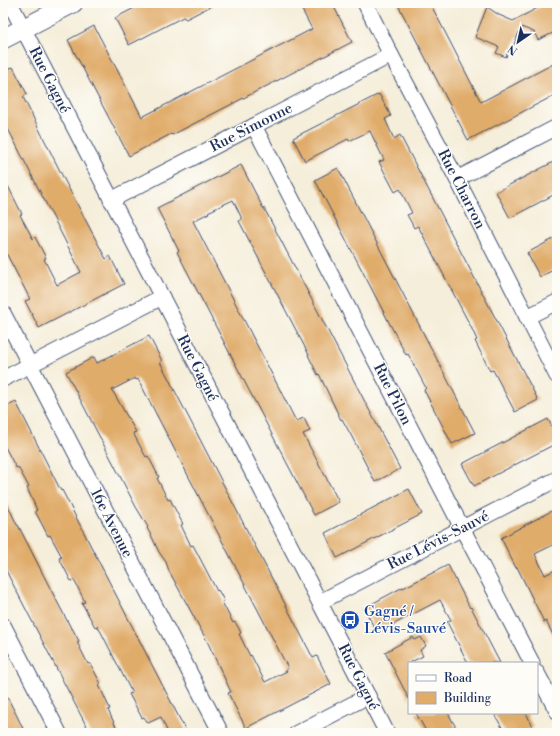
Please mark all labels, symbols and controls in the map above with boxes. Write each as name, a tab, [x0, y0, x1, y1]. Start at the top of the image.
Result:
north arrow	[498, 22, 538, 62]
text: N	[505, 41, 520, 58]
street label: Rue Gagné	[25, 44, 74, 117]
street label: Rue Simonne	[207, 99, 296, 156]
street label: Rue Charron	[433, 146, 490, 232]
street label: Rue Gagné	[173, 332, 222, 405]
street label: Rue Pilon	[369, 360, 416, 428]
street label: 16e Avenue	[86, 485, 137, 561]
street label: Rue Lévis-Sauvé	[384, 507, 492, 574]
place label: Gagné / Lévis-Sauvé	[364, 602, 446, 638]
bus stop icon: Gagné / Lévis-Sauvé	[339, 609, 361, 631]
street label: Rue Gagné	[334, 641, 383, 714]
legend	[408, 662, 538, 714]
text: Road	[444, 671, 472, 686]
text: Building	[443, 691, 492, 706]

